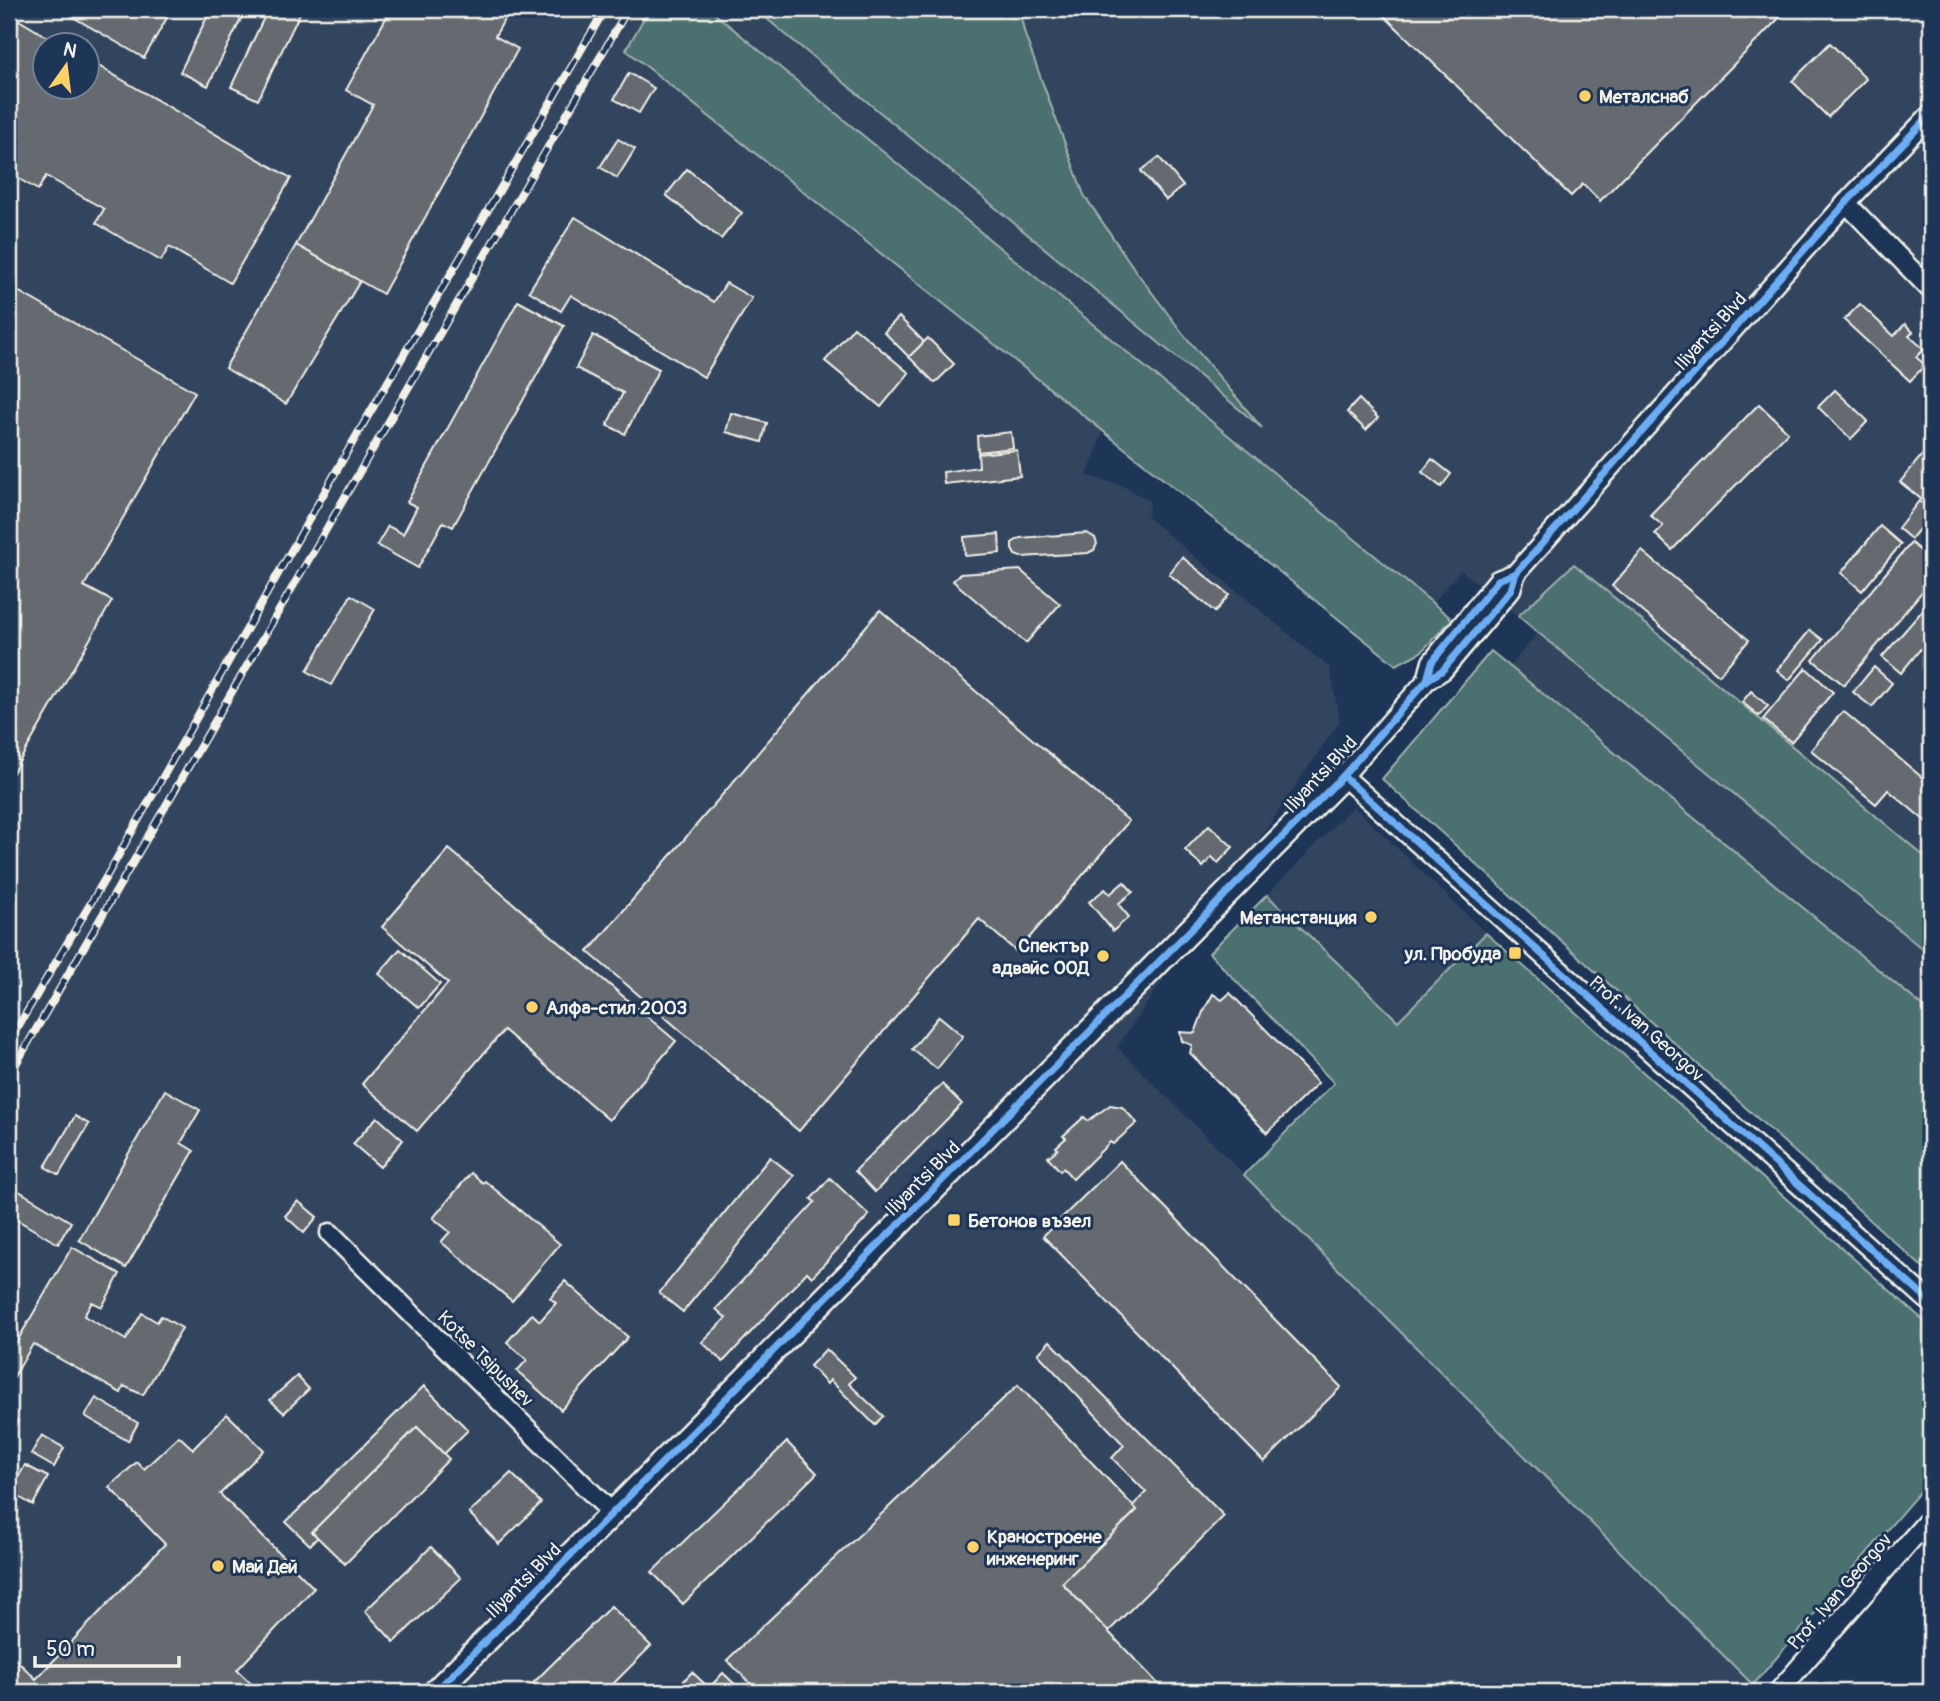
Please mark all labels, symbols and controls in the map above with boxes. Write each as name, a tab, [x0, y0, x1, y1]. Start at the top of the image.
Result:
north arrow	[32, 32, 102, 102]
text: N	[61, 37, 79, 64]
place label: Металснаб	[1599, 85, 1689, 109]
marker: Металснаб	[1577, 88, 1593, 104]
street label: Iliyantsi Blvd	[1669, 288, 1752, 376]
street label: Iliyantsi Blvd	[1279, 731, 1363, 818]
place label: Метанстанция	[1240, 906, 1357, 930]
marker: Метанстанция	[1363, 909, 1379, 925]
place label: Спектър адвайс ООД	[992, 934, 1090, 980]
place label: ул. Пробуда	[1404, 942, 1501, 966]
marker: ул. Пробуда	[1507, 945, 1523, 961]
marker: Спектър адвайс ООД	[1095, 948, 1111, 964]
street label: Prof. Ivan Georgov	[1584, 971, 1709, 1087]
place label: Алфа-стил 2003	[546, 996, 687, 1020]
marker: Алфа-стил 2003	[524, 999, 540, 1015]
street label: Iliyantsi Blvd	[880, 1136, 965, 1221]
place label: Бетонов възел	[968, 1209, 1091, 1233]
marker: Бетонов възел	[946, 1212, 962, 1228]
street label: Kotse Tsipushev	[432, 1305, 539, 1412]
place label: Краностроене инженеринг	[986, 1525, 1102, 1571]
street label: Prof. Ivan Georgov	[1782, 1528, 1897, 1655]
street label: Iliyantsi Blvd	[481, 1538, 566, 1623]
marker: Краностроене инженеринг	[965, 1539, 981, 1555]
place label: Май Дей	[232, 1555, 298, 1579]
marker: Май Дей	[210, 1558, 226, 1574]
scale bar	[35, 1624, 178, 1668]
text: 50 m	[46, 1636, 95, 1663]

